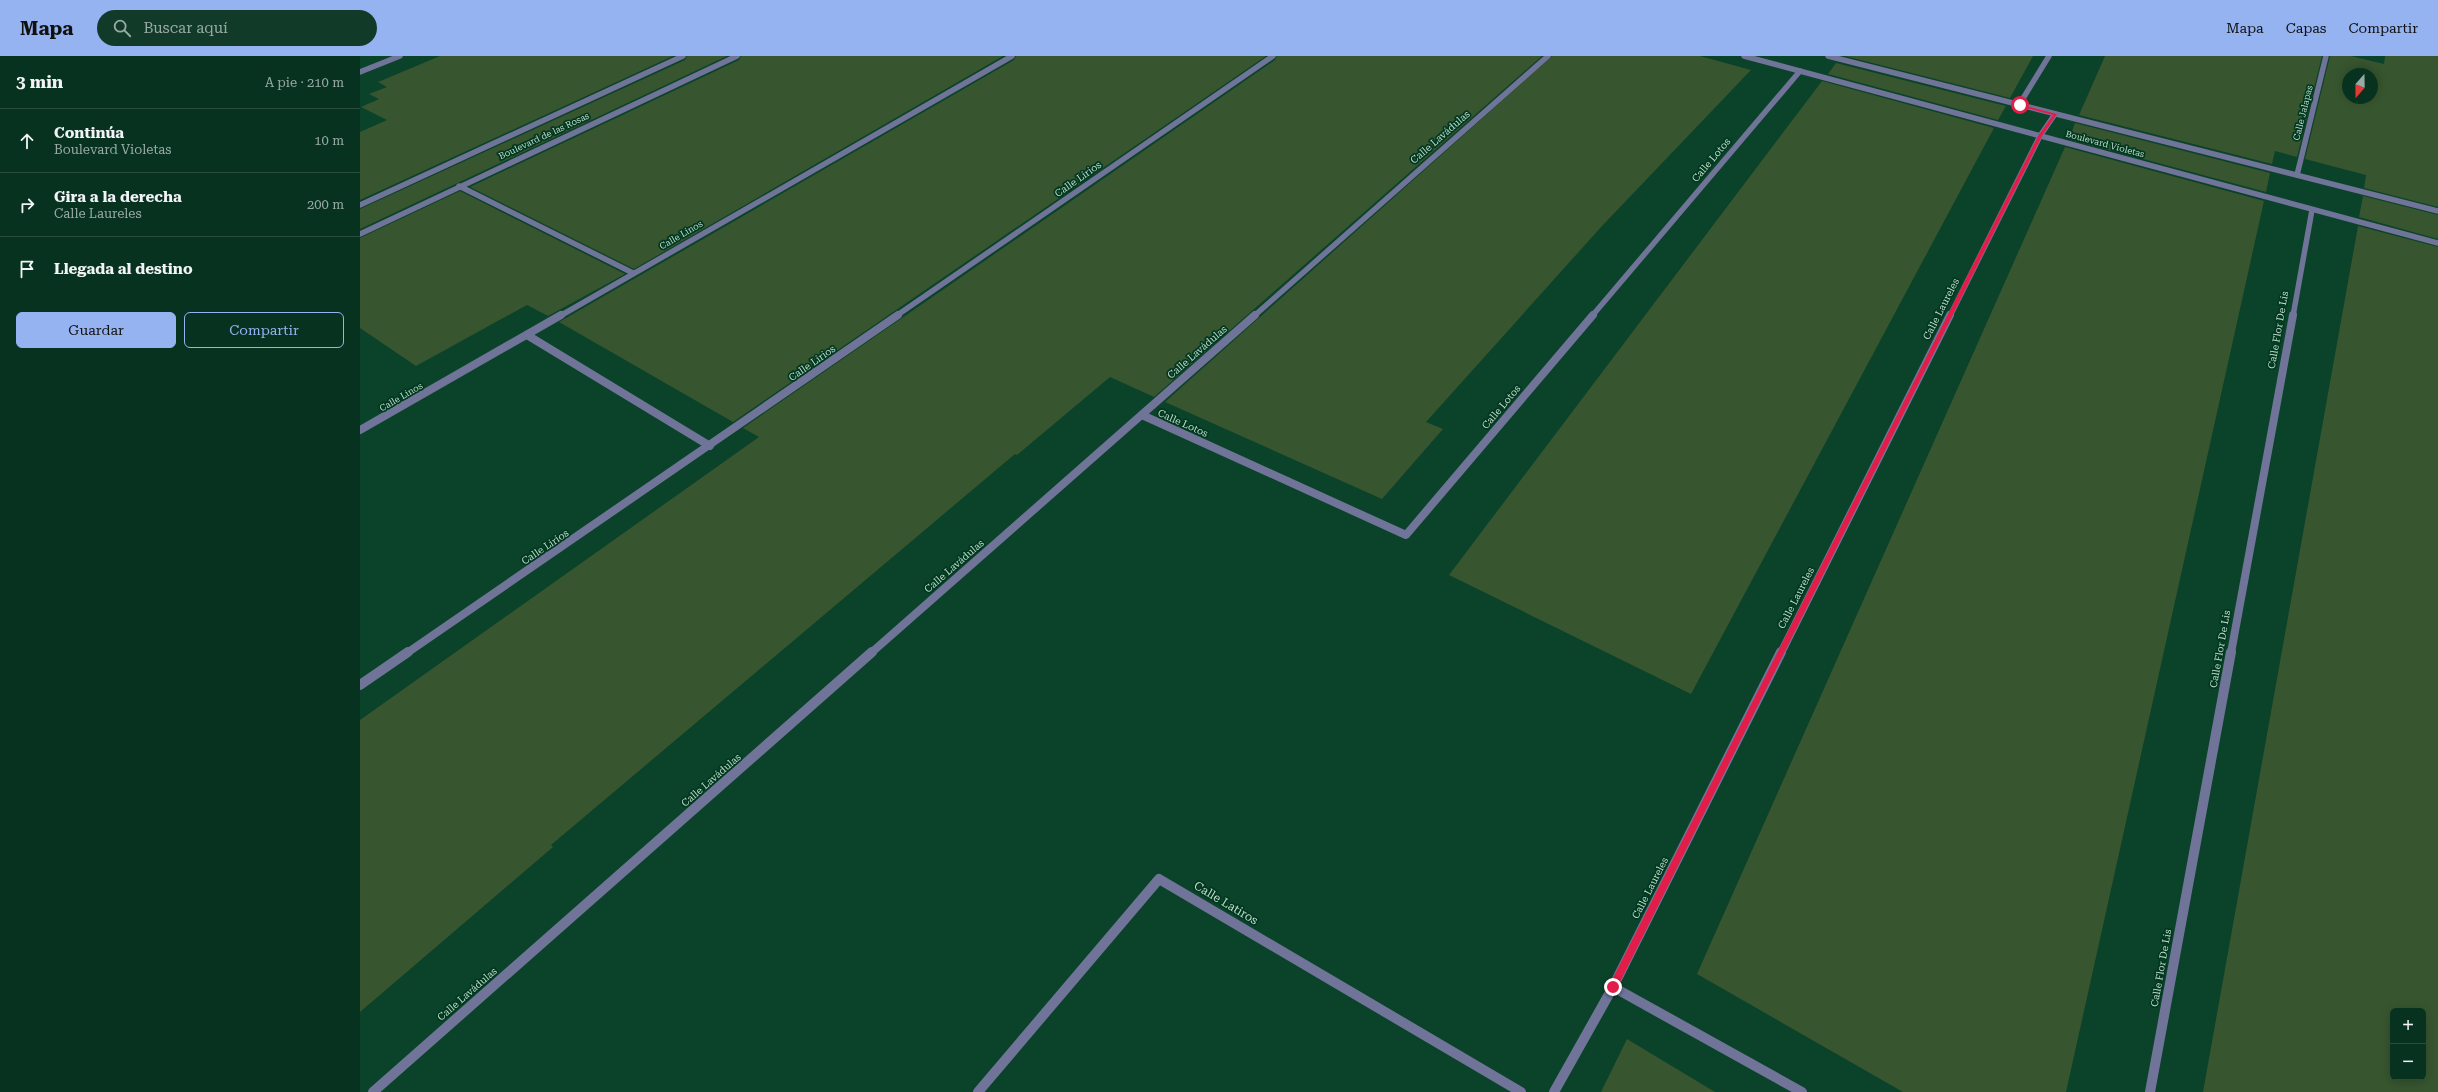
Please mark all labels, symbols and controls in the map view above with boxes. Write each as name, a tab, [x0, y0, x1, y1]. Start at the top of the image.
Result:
search box	[97, 10, 377, 46]
text: Mapa	[20, 17, 73, 40]
icon: search	[111, 17, 133, 39]
text: Buscar aquí	[143, 19, 228, 37]
text: Mapa	[2226, 20, 2264, 36]
text: Capas	[2286, 20, 2327, 36]
text: Compartir	[2349, 20, 2418, 36]
north arrow	[2342, 68, 2378, 104]
text: 3 min	[16, 72, 63, 92]
text: A pie · 210 m	[265, 75, 344, 90]
street label: Calle Jalapas	[2291, 84, 2315, 142]
route start	[2011, 96, 2029, 114]
street label: Calle Lavádulas	[1408, 108, 1472, 166]
street label: Boulevard de las Rosas	[497, 111, 591, 161]
text: Continúa	[54, 124, 124, 142]
street label: Boulevard Violetas	[2064, 129, 2146, 159]
icon: ahead	[16, 130, 38, 152]
text: 10 m	[314, 133, 344, 148]
street label: Calle Lotos	[1690, 136, 1733, 184]
text: Boulevard Violetas	[54, 142, 171, 157]
street label: Calle Lirios	[1053, 159, 1104, 199]
text: Gira a la derecha	[54, 188, 182, 206]
icon: right	[16, 194, 38, 216]
text: 200 m	[307, 197, 344, 212]
text: Calle Laureles	[54, 206, 142, 221]
street label: Calle Linos	[658, 219, 704, 251]
icon: arrive	[16, 258, 38, 280]
text: Llegada al destino	[54, 260, 193, 278]
street label: Calle Laureles	[1921, 276, 1961, 342]
street label: Calle Flor De Lis	[2266, 290, 2290, 370]
button: Guardar	[16, 312, 176, 348]
button: Compartir	[184, 312, 344, 348]
street label: Calle Lavádulas	[1165, 323, 1229, 381]
street label: Calle Lirios	[787, 343, 838, 383]
street label: Calle Linos	[378, 381, 424, 413]
street label: Calle Lotos	[1480, 383, 1523, 431]
street label: Calle Lotos	[1156, 407, 1210, 439]
street label: Calle Lirios	[519, 527, 571, 567]
street label: Calle Lavádulas	[922, 537, 986, 595]
street label: Calle Laureles	[1776, 565, 1816, 631]
street label: Calle Flor De Lis	[2208, 609, 2232, 689]
street label: Calle Lavádulas	[679, 751, 743, 809]
street label: Calle Laureles	[1630, 855, 1670, 921]
street label: Calle Latiros	[1191, 878, 1261, 928]
street label: Calle Flor De Lis	[2149, 928, 2173, 1008]
street label: Calle Lavádulas	[435, 965, 499, 1023]
route end	[1604, 978, 1622, 996]
map controls	[2390, 1008, 2426, 1080]
button: +	[2390, 1008, 2426, 1044]
button: −	[2390, 1044, 2426, 1080]

